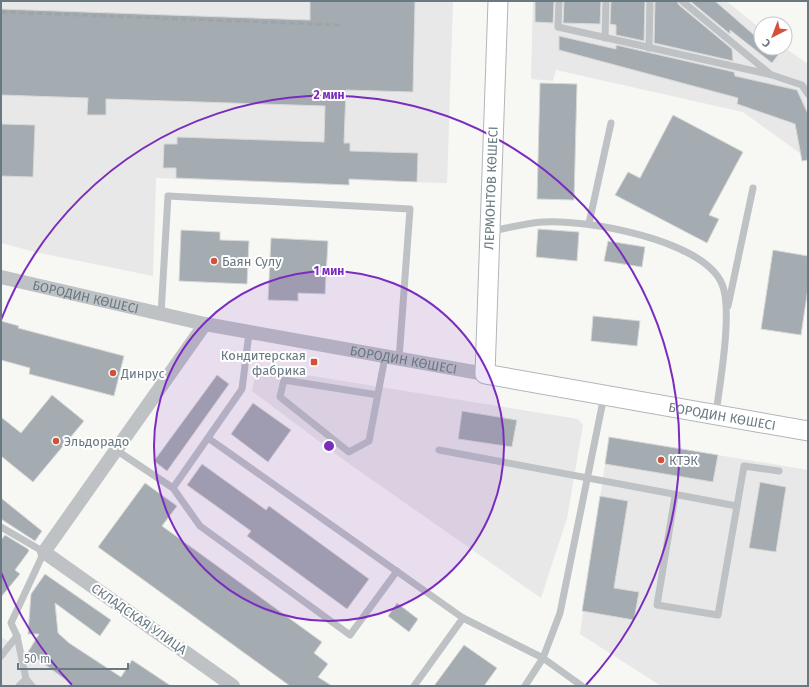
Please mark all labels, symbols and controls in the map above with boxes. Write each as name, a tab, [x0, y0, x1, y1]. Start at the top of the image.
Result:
north arrow	[753, 16, 793, 56]
text: С	[759, 36, 773, 50]
text: 2 мин	[313, 88, 345, 102]
street label: ЛЕРМОНТОВ КӨШЕСІ	[481, 126, 501, 250]
place label: Баян Сулу	[222, 254, 282, 269]
marker: Баян Сулу	[209, 256, 219, 266]
text: 1 мин	[314, 264, 344, 278]
street label: БОРОДИН КӨШЕСІ	[31, 277, 140, 316]
street label: БОРОДИН КӨШЕСІ	[349, 343, 458, 376]
place label: Кондитерская фабрика	[221, 348, 306, 378]
marker: Кондитерская фабрика	[309, 357, 319, 367]
place label: Динрус	[120, 366, 165, 381]
marker: Динрус	[108, 368, 118, 378]
street label: БОРОДИН КӨШЕСІ	[667, 399, 777, 433]
place label: Эльдорадо	[64, 434, 129, 449]
marker: Эльдорадо	[51, 436, 61, 446]
centre of rings	[322, 439, 336, 453]
place label: КТЭК	[669, 453, 698, 468]
marker: КТЭК	[656, 455, 666, 465]
street label: СКЛАДСКАЯ УЛИЦА	[88, 580, 190, 658]
scale bar	[18, 645, 128, 671]
text: 50 m	[24, 652, 50, 666]

